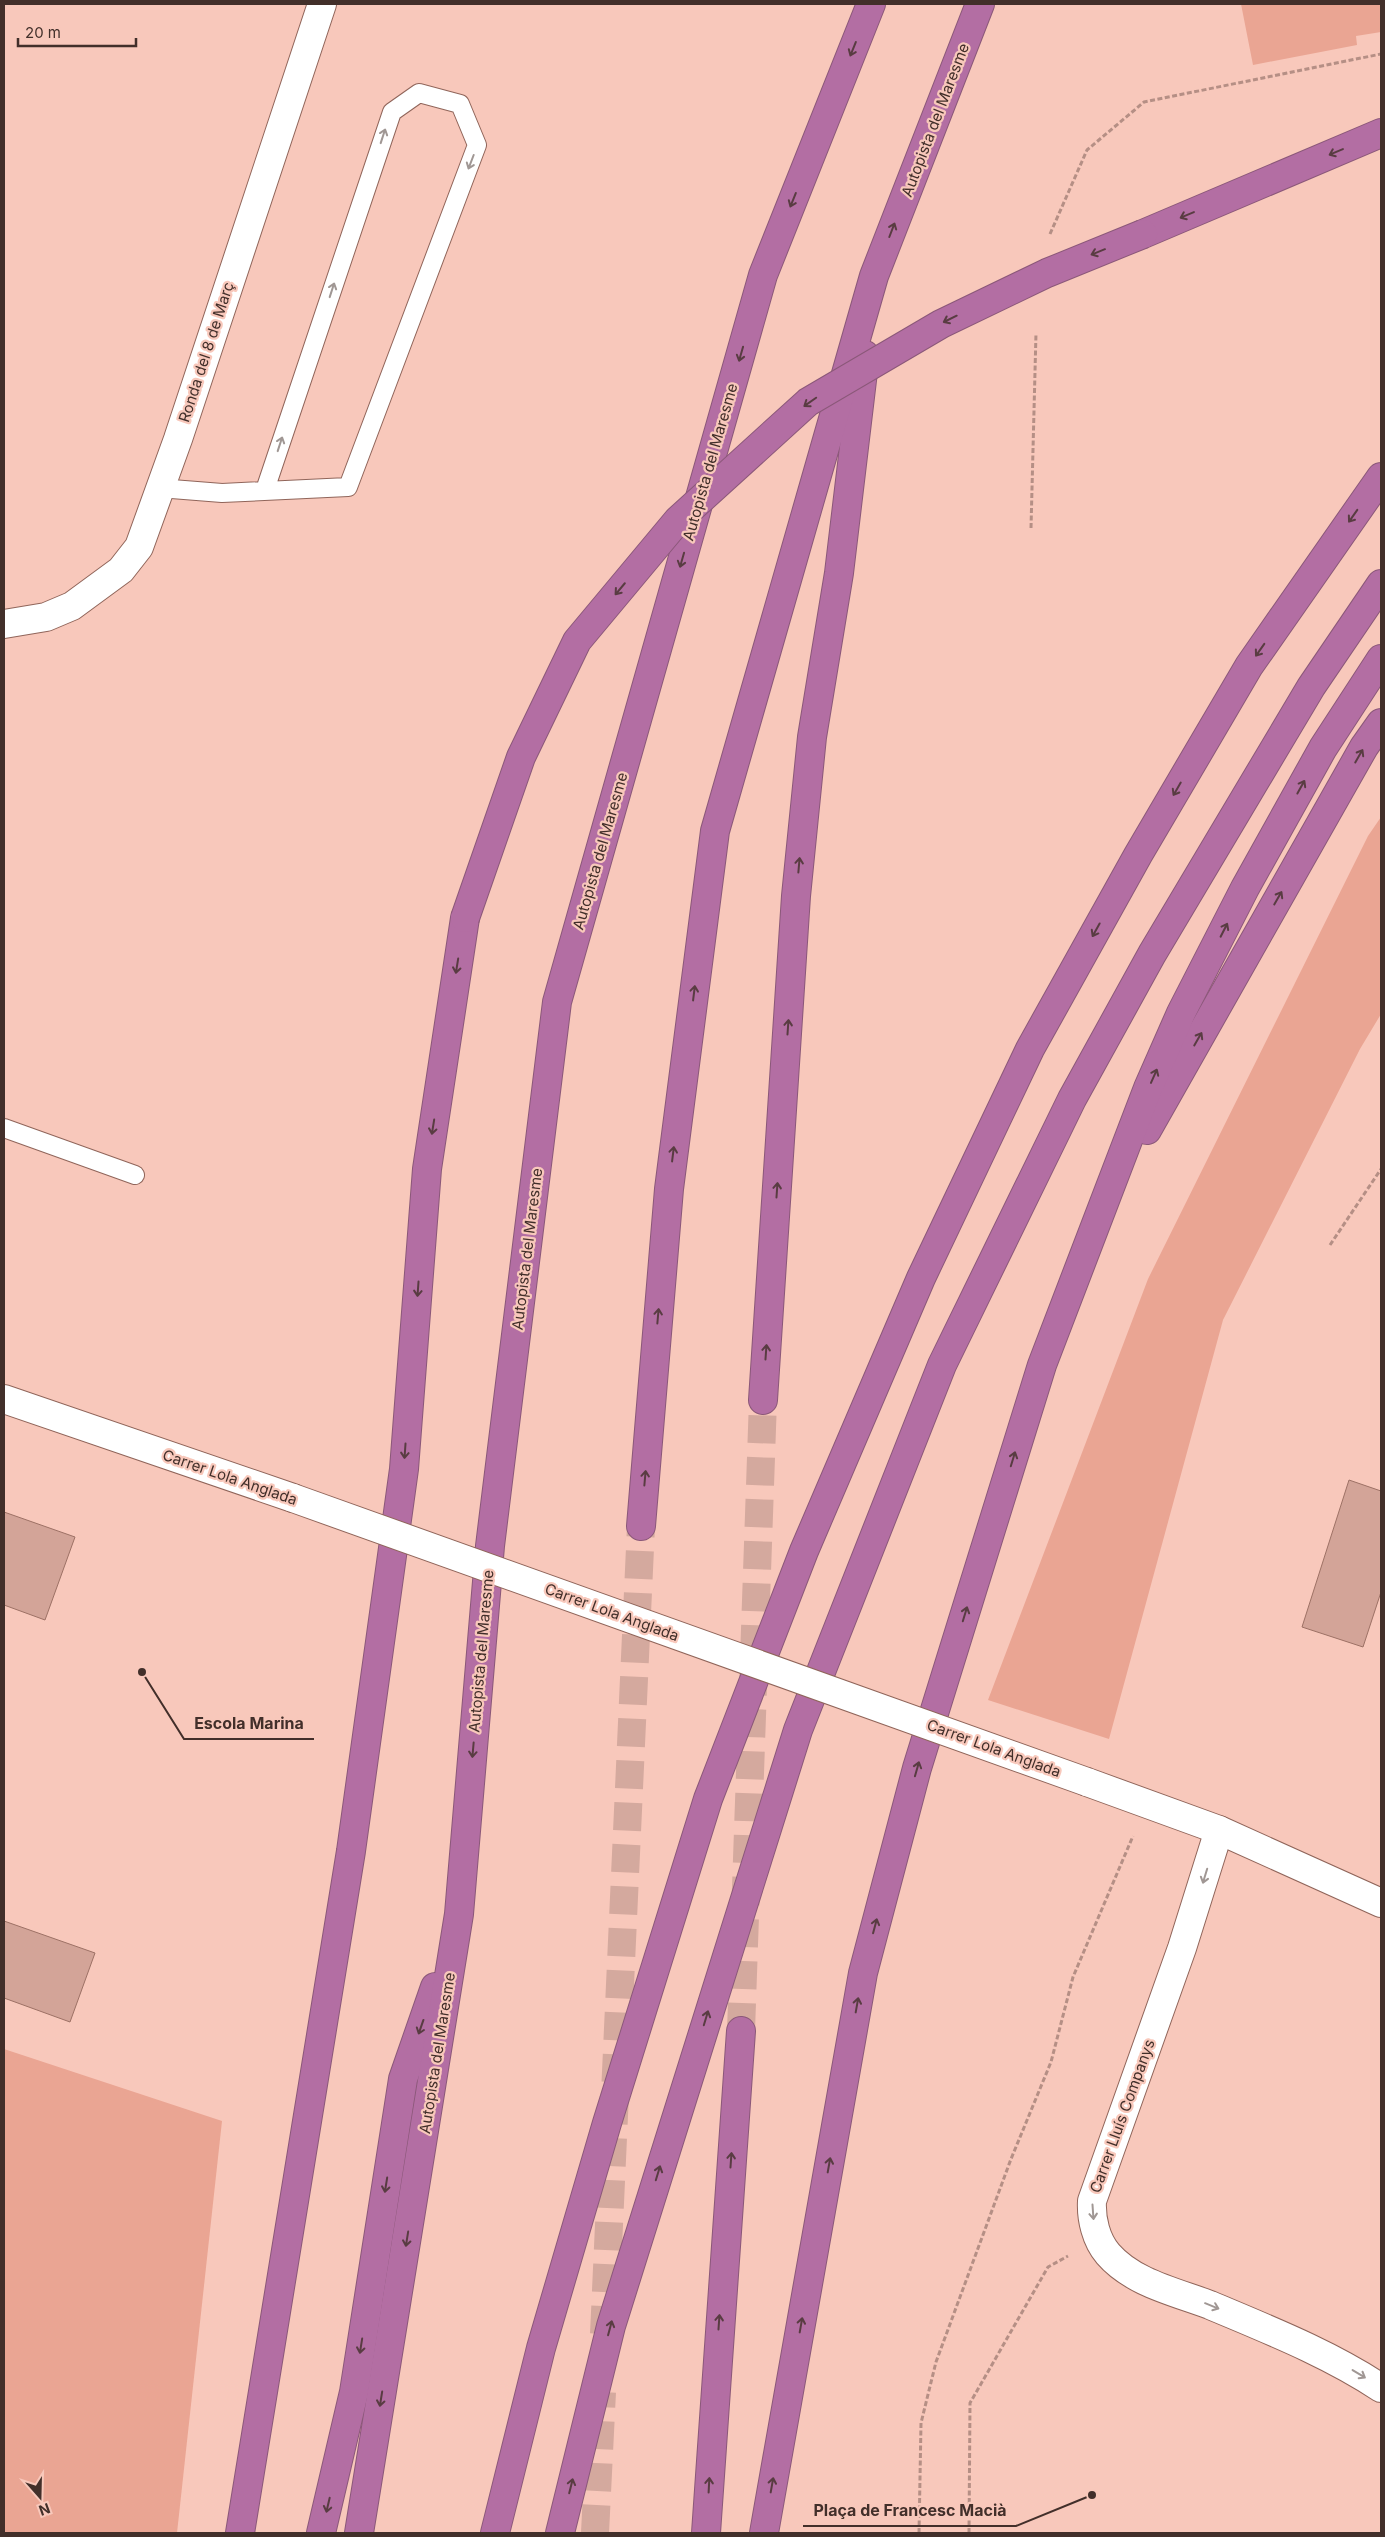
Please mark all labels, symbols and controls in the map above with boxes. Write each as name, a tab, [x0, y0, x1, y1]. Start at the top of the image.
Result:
scale bar	[18, 15, 135, 47]
text: 20 m	[25, 23, 61, 42]
street label: Autopista del Maresme	[897, 40, 973, 200]
one-way arrow	[848, 41, 858, 56]
one-way arrow	[379, 128, 389, 144]
one-way arrow	[1329, 148, 1344, 157]
one-way arrow	[466, 154, 475, 169]
one-way arrow	[788, 192, 797, 207]
one-way arrow	[1180, 211, 1195, 221]
one-way arrow	[888, 223, 897, 238]
one-way arrow	[1091, 248, 1106, 257]
street label: Ronda del 8 de Març	[174, 279, 238, 425]
one-way arrow	[328, 283, 337, 298]
one-way arrow	[943, 315, 958, 325]
one-way arrow	[735, 345, 745, 361]
street label: Autopista del Maresme	[678, 381, 742, 543]
one-way arrow	[803, 397, 817, 407]
one-way arrow	[276, 436, 286, 452]
one-way arrow	[1348, 509, 1358, 523]
one-way arrow	[677, 552, 687, 568]
one-way arrow	[615, 582, 626, 595]
one-way arrow	[1255, 642, 1265, 656]
one-way arrow	[1354, 750, 1364, 764]
street label: Autopista del Maresme	[568, 770, 632, 932]
one-way arrow	[1297, 780, 1307, 795]
one-way arrow	[1171, 781, 1181, 796]
one-way arrow	[795, 858, 804, 874]
one-way arrow	[1274, 891, 1284, 905]
one-way arrow	[1091, 922, 1100, 937]
one-way arrow	[1219, 922, 1229, 937]
one-way arrow	[452, 958, 462, 974]
one-way arrow	[689, 985, 699, 1001]
one-way arrow	[783, 1020, 792, 1036]
one-way arrow	[1194, 1032, 1204, 1047]
one-way arrow	[1149, 1069, 1159, 1084]
one-way arrow	[428, 1119, 438, 1135]
one-way arrow	[668, 1146, 678, 1162]
street label: Autopista del Maresme	[508, 1167, 546, 1331]
one-way arrow	[772, 1182, 782, 1198]
one-way arrow	[413, 1281, 422, 1297]
one-way arrow	[654, 1308, 663, 1324]
one-way arrow	[762, 1344, 771, 1360]
one-way arrow	[401, 1443, 410, 1459]
street label: Carrer Lola Anglada	[160, 1445, 300, 1509]
one-way arrow	[1009, 1451, 1018, 1467]
one-way arrow	[640, 1470, 650, 1486]
street label: Autopista del Maresme	[464, 1569, 498, 1733]
street label: Carrer Lola Anglada	[542, 1579, 682, 1645]
one-way arrow	[960, 1606, 970, 1622]
callout: Escola Marina	[184, 1708, 314, 1739]
text: Escola Marina	[194, 1713, 304, 1733]
street label: Carrer Lola Anglada	[924, 1715, 1064, 1781]
one-way arrow	[468, 1741, 478, 1757]
one-way arrow	[912, 1761, 922, 1777]
one-way arrow	[1199, 1868, 1209, 1884]
one-way arrow	[871, 1919, 881, 1935]
street label: Autopista del Maresme	[415, 1971, 459, 2135]
one-way arrow	[853, 1998, 863, 2014]
one-way arrow	[702, 2010, 712, 2026]
one-way arrow	[416, 2019, 425, 2034]
street label: Carrer Lluís Companys	[1085, 2037, 1159, 2195]
one-way arrow	[727, 2153, 736, 2169]
one-way arrow	[825, 2158, 834, 2174]
one-way arrow	[654, 2165, 664, 2181]
one-way arrow	[381, 2177, 391, 2193]
one-way arrow	[1088, 2204, 1097, 2220]
one-way arrow	[401, 2231, 411, 2247]
one-way arrow	[1204, 2303, 1219, 2312]
one-way arrow	[715, 2315, 724, 2331]
one-way arrow	[796, 2318, 806, 2334]
one-way arrow	[606, 2321, 616, 2337]
one-way arrow	[356, 2337, 366, 2353]
one-way arrow	[1352, 2370, 1366, 2380]
one-way arrow	[375, 2391, 385, 2407]
north arrow	[15, 2472, 65, 2522]
one-way arrow	[705, 2477, 714, 2493]
one-way arrow	[567, 2478, 577, 2494]
one-way arrow	[768, 2478, 778, 2494]
callout: Plaça de Francesc Macià	[803, 2495, 1016, 2526]
one-way arrow	[323, 2496, 332, 2512]
text: N	[37, 2500, 53, 2519]
text: Plaça de Francesc Macià	[813, 2500, 1007, 2520]

